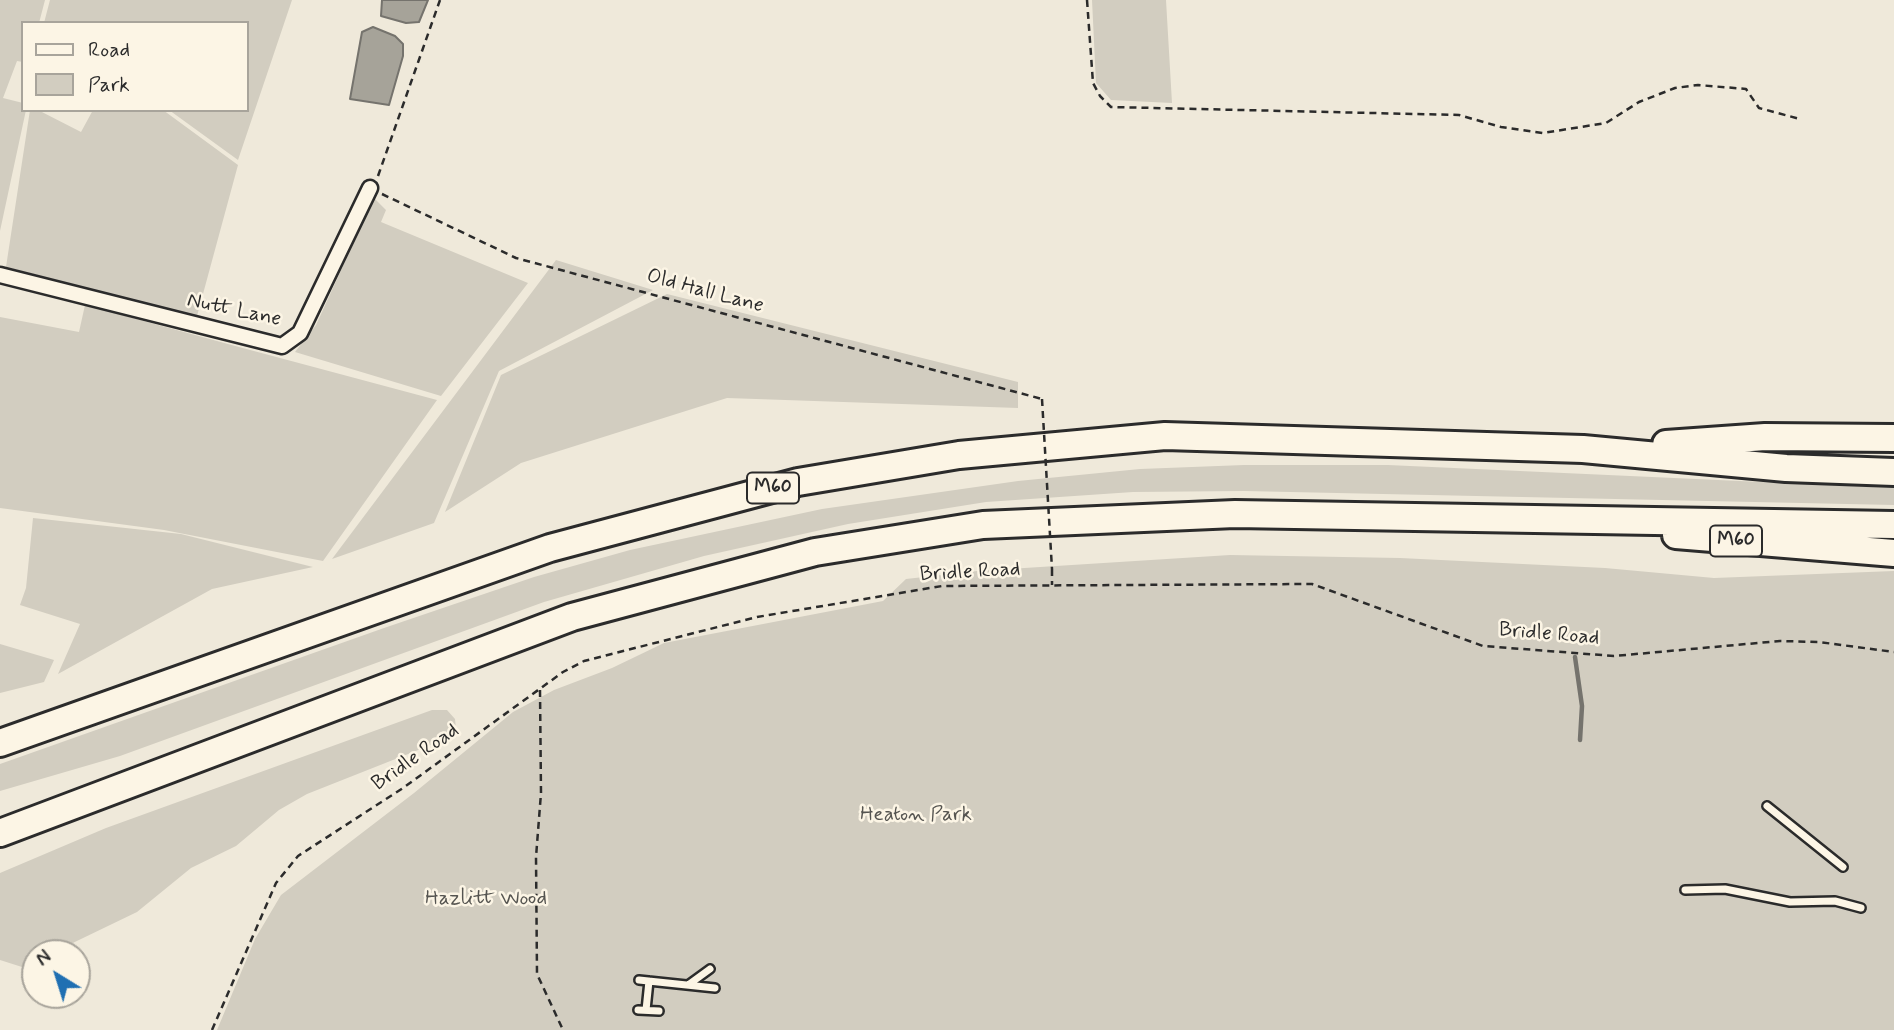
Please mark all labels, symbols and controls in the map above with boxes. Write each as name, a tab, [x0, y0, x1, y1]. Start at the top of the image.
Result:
legend	[21, 21, 248, 112]
text: Road	[88, 36, 130, 64]
text: Park	[88, 71, 130, 99]
street label: Old Hall Lane	[644, 264, 766, 320]
street label: Nutt Lane	[185, 289, 283, 333]
road number: M60	[747, 472, 799, 503]
road number: M60	[1710, 526, 1762, 556]
street label: Bridle Road	[919, 558, 1021, 588]
street label: Bridle Road	[1498, 618, 1600, 652]
street label: Bridle Road	[368, 719, 464, 797]
park label: Heaton Park	[860, 803, 972, 829]
park label: Hazlitt Wood	[425, 887, 547, 913]
north arrow	[21, 939, 91, 1009]
text: N	[31, 945, 57, 972]

